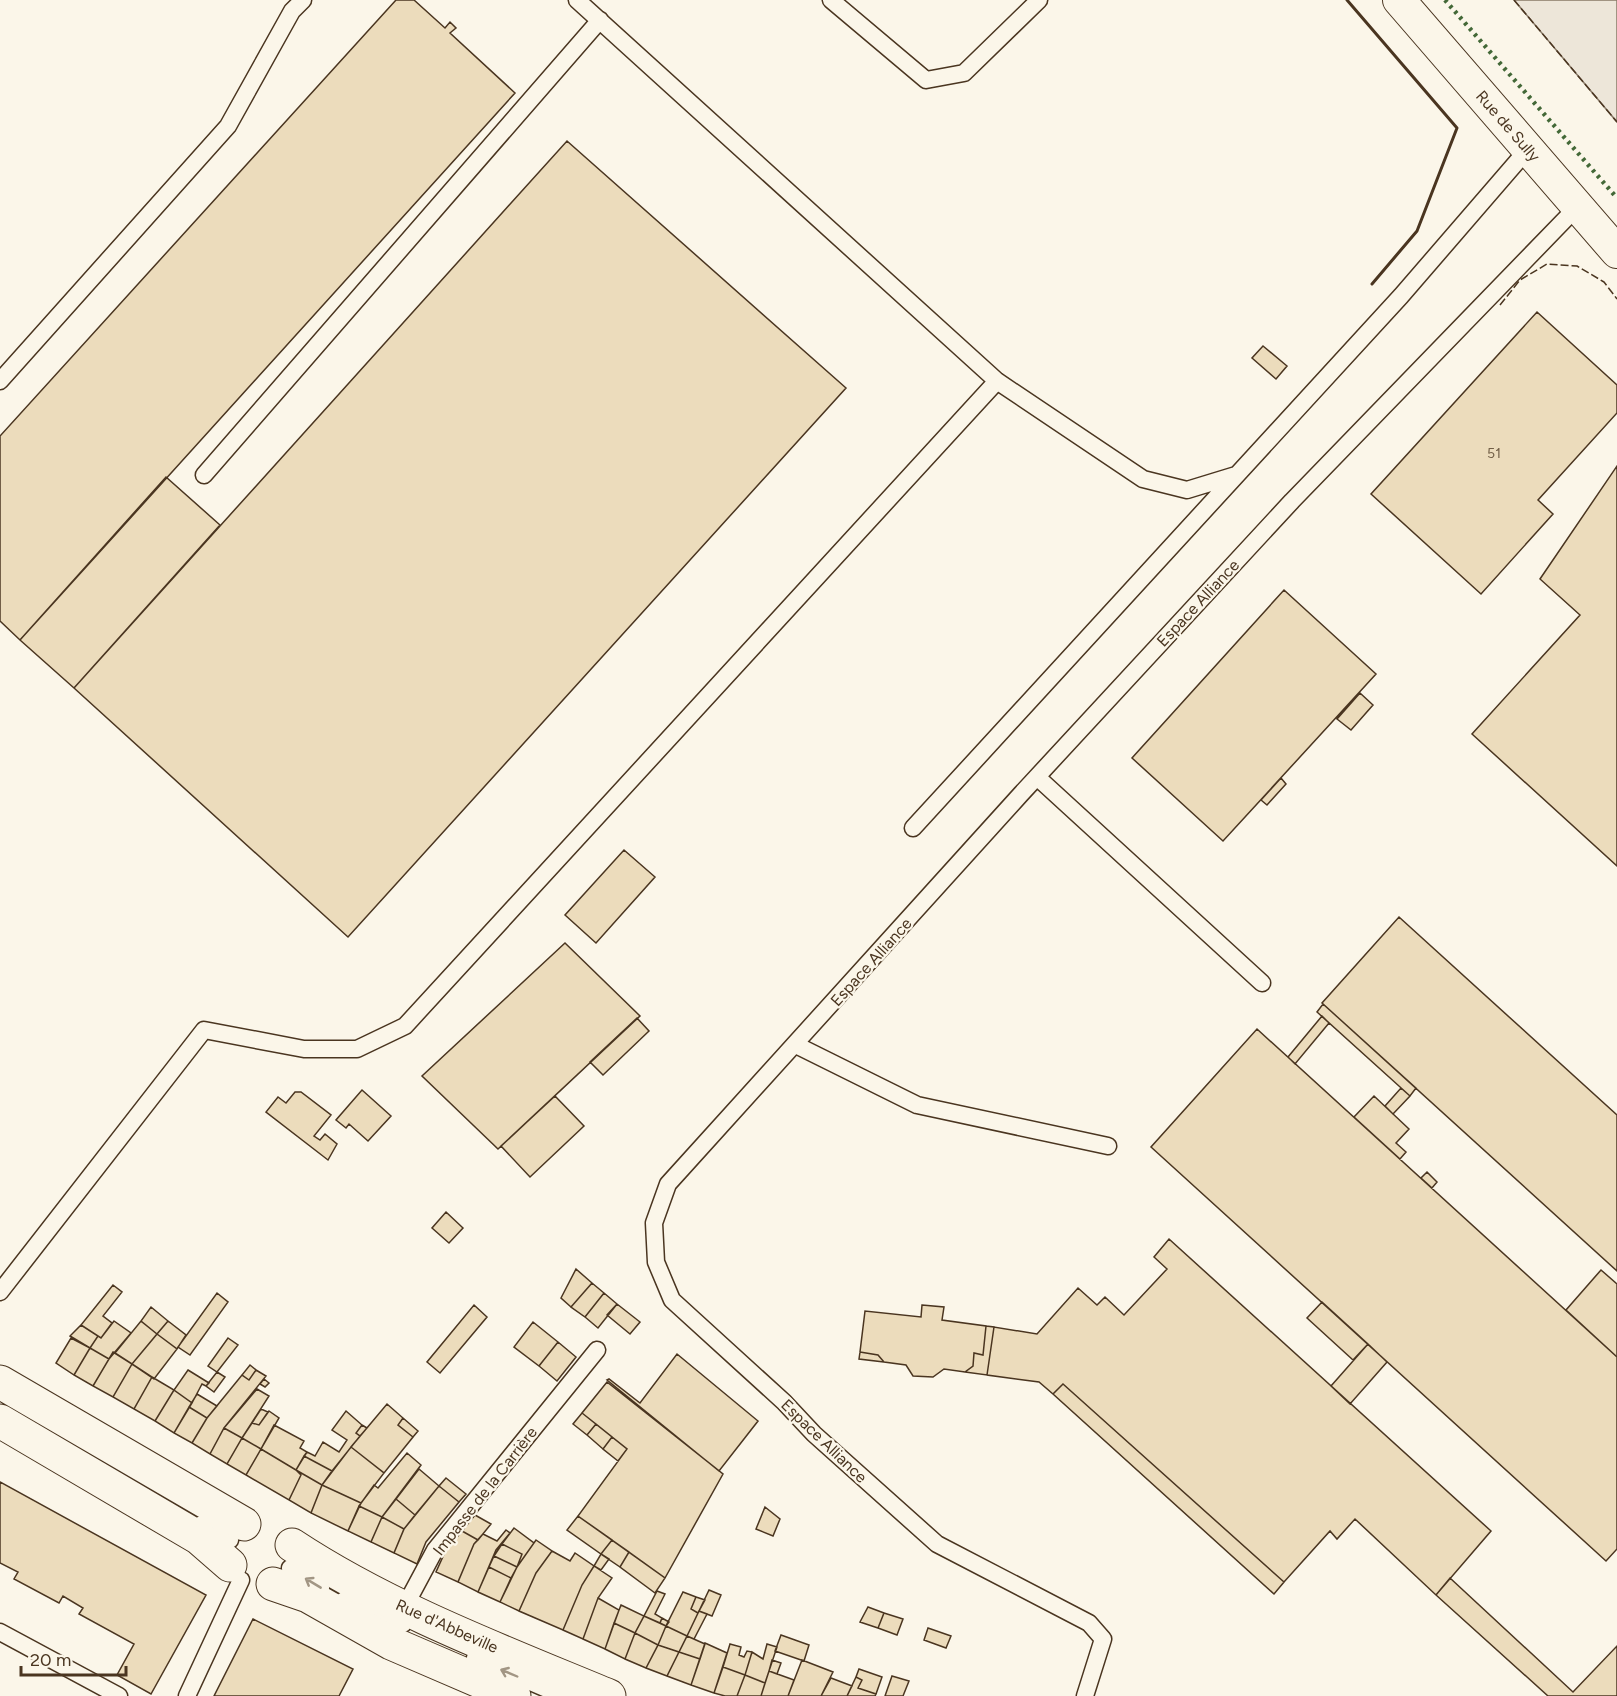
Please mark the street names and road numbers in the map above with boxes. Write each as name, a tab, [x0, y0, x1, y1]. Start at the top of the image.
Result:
street label: Rue de Sully	[1472, 87, 1544, 166]
street label: Espace Alliance	[1153, 555, 1243, 650]
street label: Espace Alliance	[826, 914, 916, 1010]
street label: Espace Alliance	[777, 1395, 871, 1487]
street label: Impasse de la Carrière	[429, 1423, 541, 1559]
street label: Rue d'Abbeville	[393, 1595, 501, 1657]

